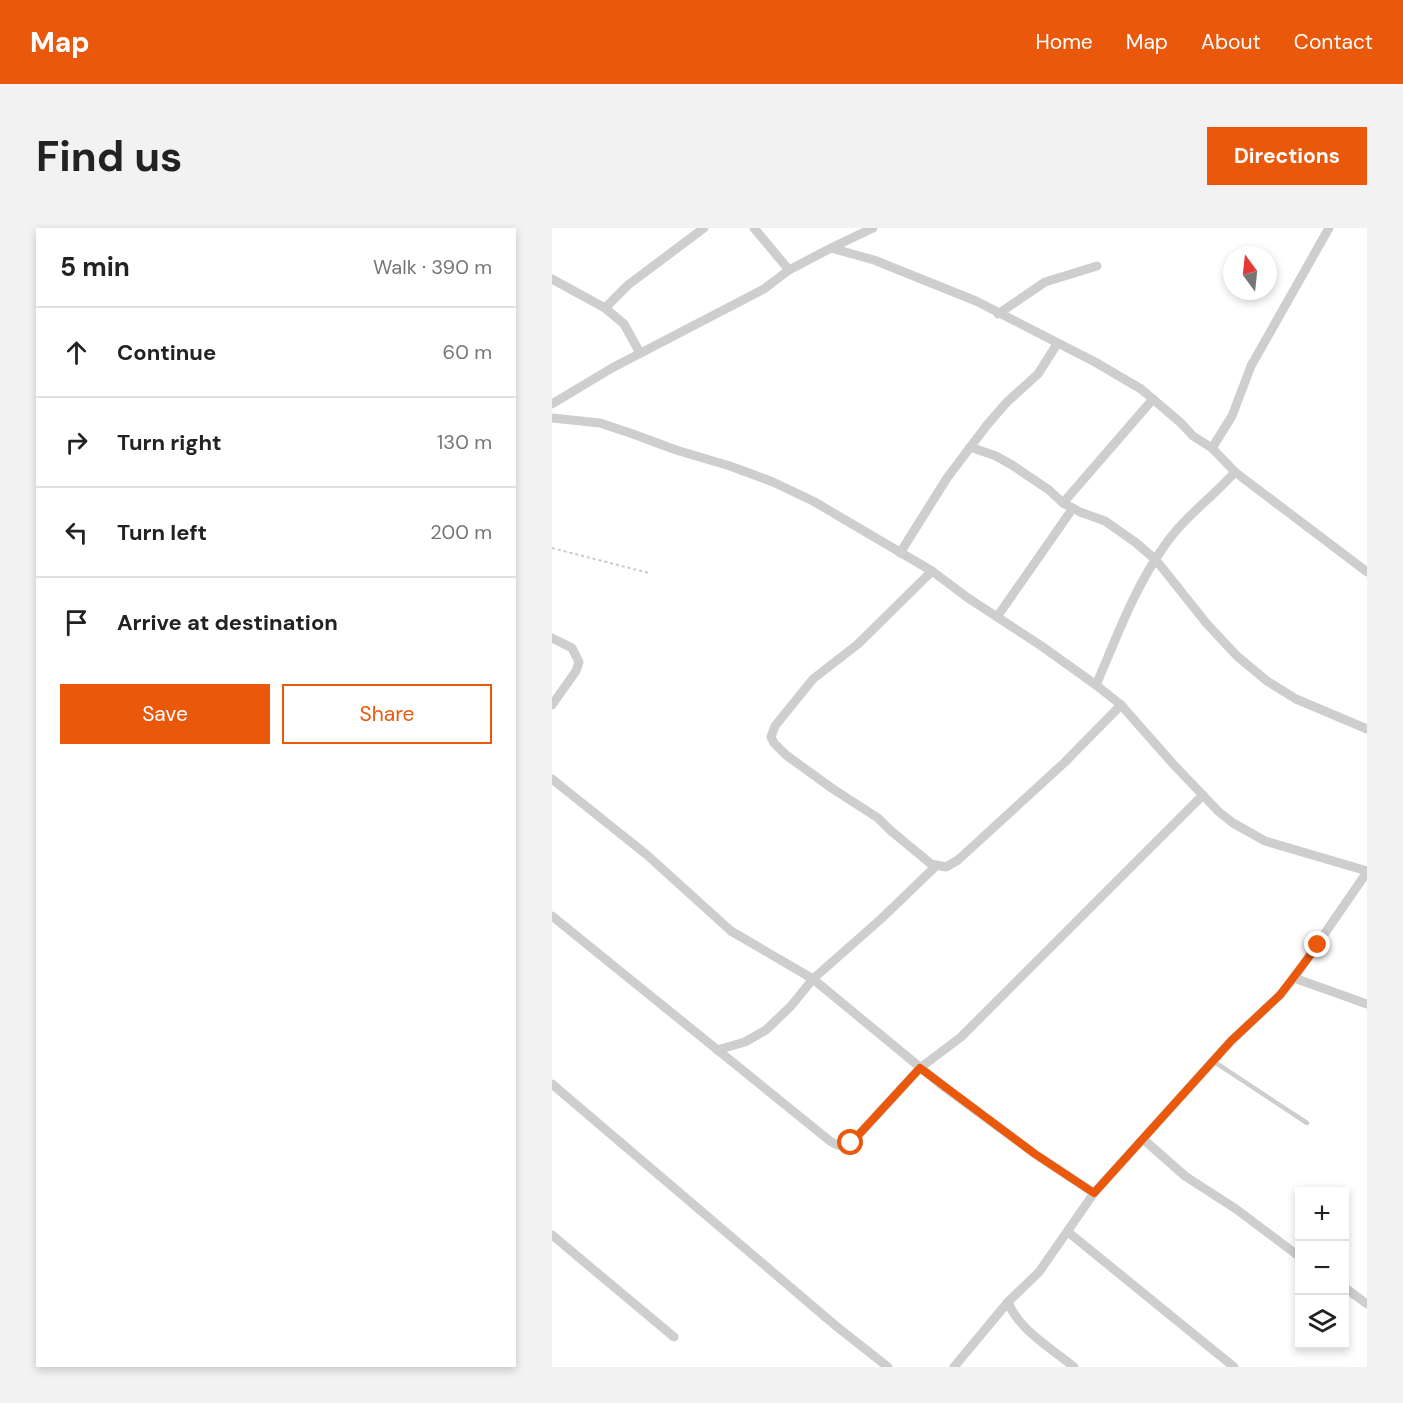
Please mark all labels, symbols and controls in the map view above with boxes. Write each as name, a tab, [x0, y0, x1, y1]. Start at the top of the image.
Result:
text: Map	[30, 24, 90, 61]
text: Home	[1035, 28, 1093, 56]
text: Map	[1126, 28, 1168, 56]
text: About	[1201, 28, 1261, 56]
text: Contact	[1294, 28, 1373, 56]
button: Directions	[1207, 127, 1367, 185]
text: Find us	[36, 129, 182, 184]
north arrow	[1223, 246, 1277, 300]
text: 5 min	[60, 250, 130, 284]
text: Walk · 390 m	[373, 254, 492, 280]
icon: ahead	[60, 336, 93, 369]
text: Continue	[117, 338, 216, 367]
text: 60 m	[443, 339, 492, 365]
icon: right	[60, 426, 93, 459]
text: Turn right	[117, 428, 222, 457]
text: 130 m	[437, 429, 492, 455]
icon: left	[60, 516, 93, 549]
text: Turn left	[117, 518, 207, 547]
text: 200 m	[430, 519, 492, 545]
icon: arrive	[60, 606, 93, 639]
text: Arrive at destination	[117, 608, 338, 637]
button: Save	[60, 684, 270, 744]
button: Share	[282, 684, 492, 744]
route end	[1304, 931, 1330, 957]
route start	[837, 1129, 863, 1155]
map controls	[1295, 1187, 1349, 1349]
button: +	[1295, 1187, 1349, 1241]
button: −	[1295, 1241, 1349, 1295]
button: layers	[1295, 1295, 1349, 1349]

